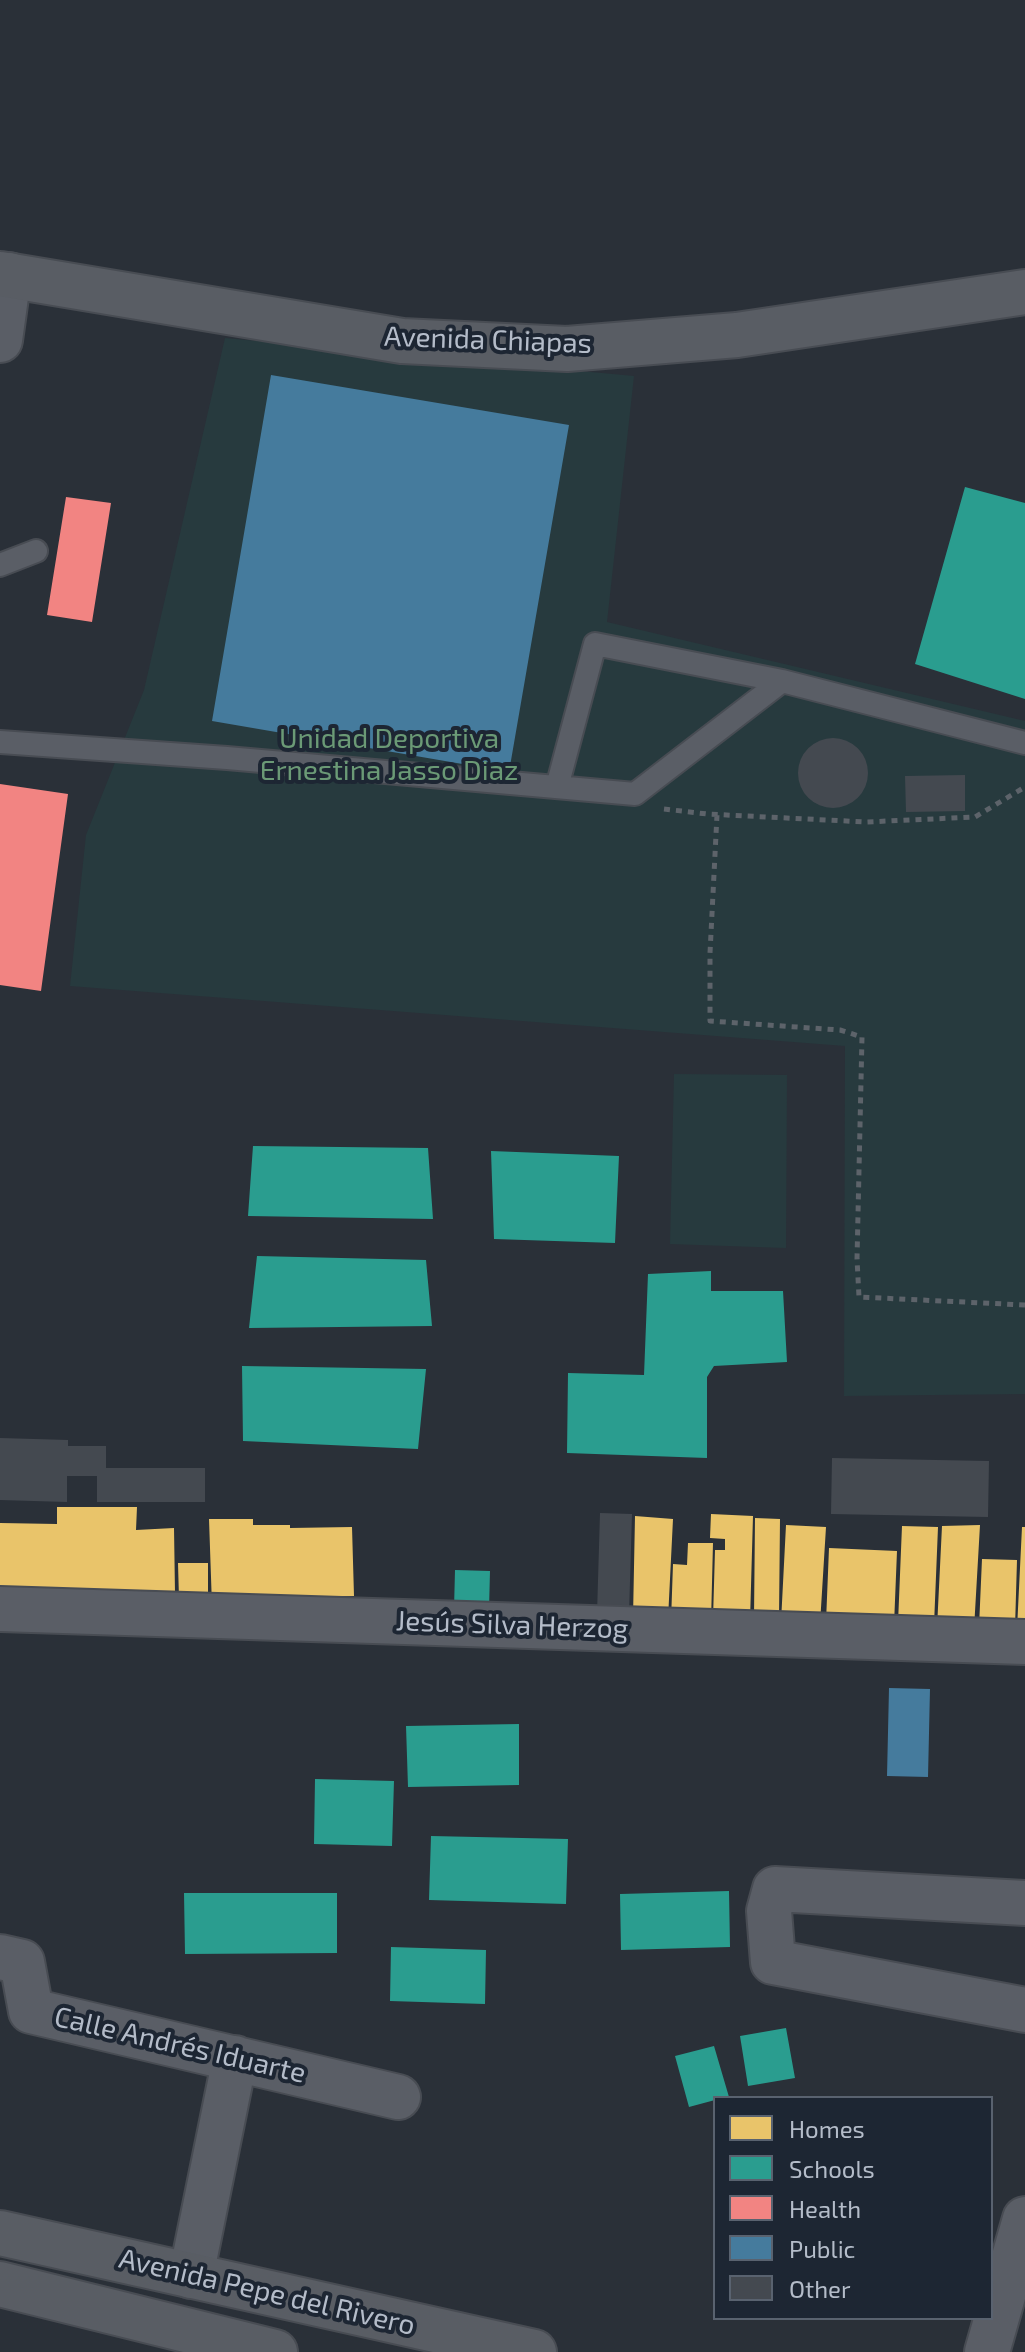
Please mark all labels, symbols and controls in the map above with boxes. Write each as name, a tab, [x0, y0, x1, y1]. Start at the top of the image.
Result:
street label: Avenida Chiapas	[384, 320, 592, 360]
park label: Unidad Deportiva Ernestina Jasso Diaz	[260, 722, 518, 788]
street label: Jesús Silva Herzog	[395, 1604, 629, 1646]
street label: Calle Andrés Iduarte	[51, 2000, 309, 2090]
legend	[713, 2096, 993, 2320]
text: Homes	[789, 2114, 865, 2143]
text: Schools	[789, 2154, 875, 2183]
text: Health	[789, 2194, 861, 2223]
text: Public	[789, 2234, 855, 2263]
street label: Avenida Pepe del Rivero	[116, 2242, 418, 2342]
text: Other	[789, 2274, 851, 2303]

